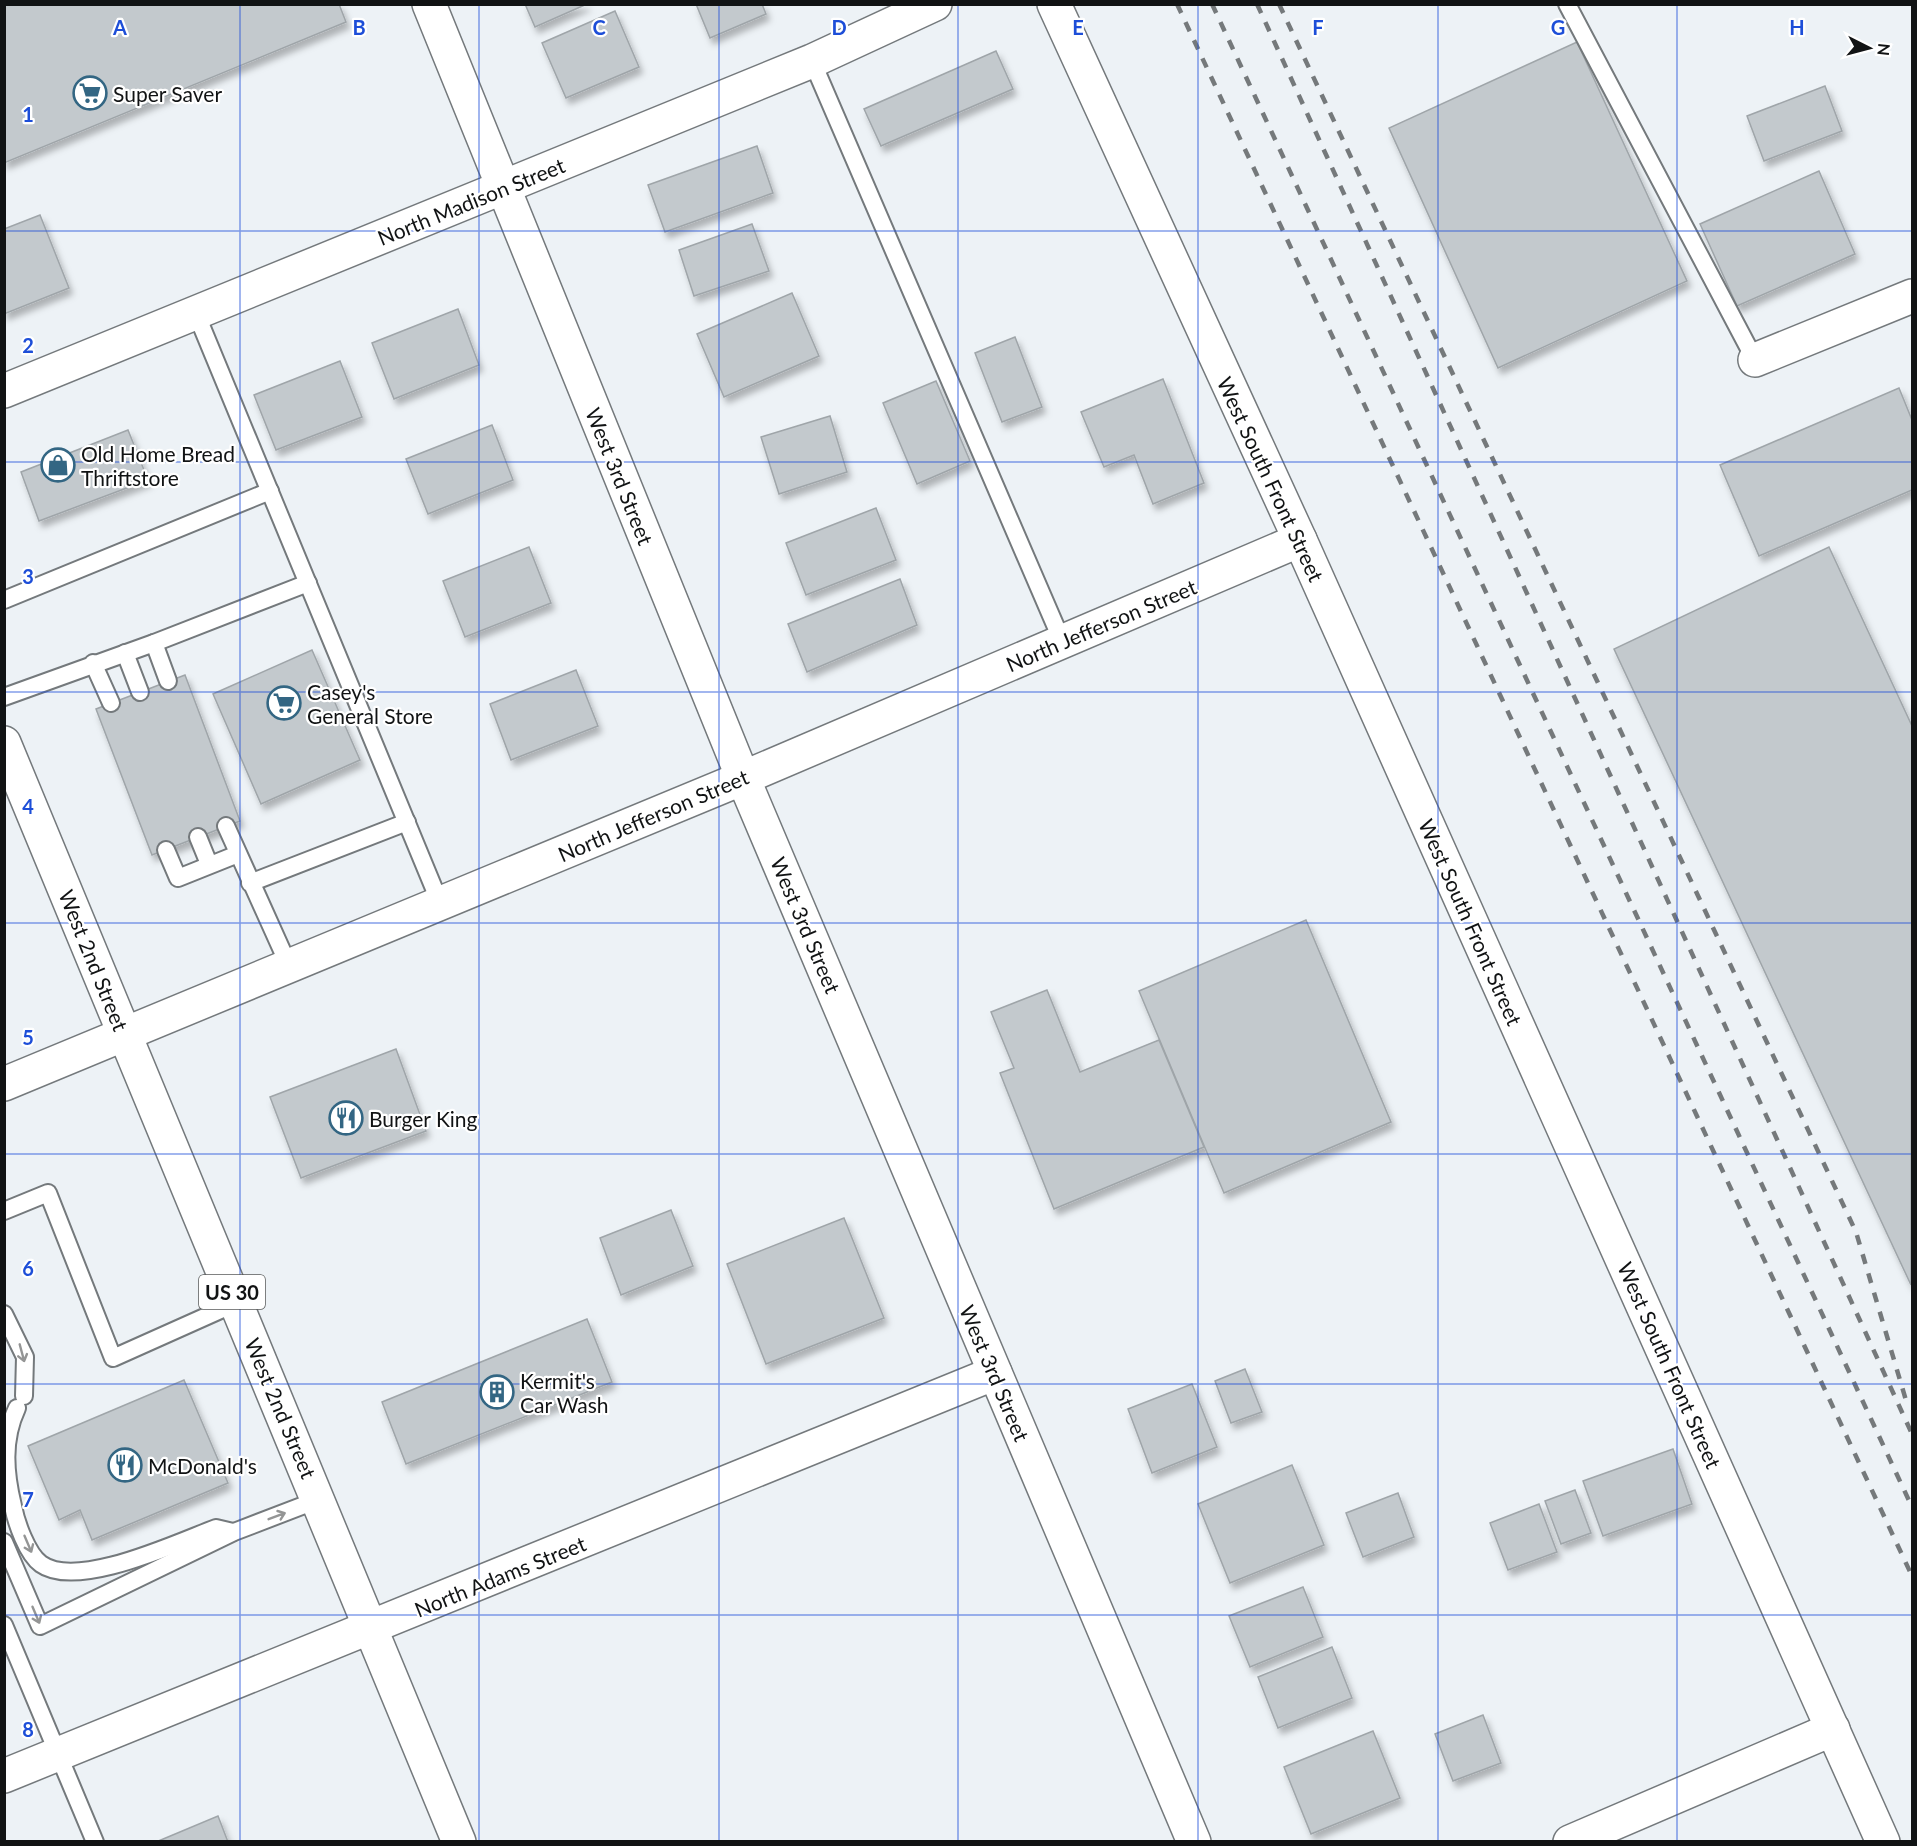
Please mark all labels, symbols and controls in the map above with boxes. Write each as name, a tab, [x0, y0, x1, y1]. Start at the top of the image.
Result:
text: A	[112, 15, 127, 39]
text: B	[352, 15, 366, 39]
text: C	[592, 15, 606, 39]
text: D	[831, 15, 847, 39]
text: E	[1072, 15, 1084, 39]
text: F	[1312, 15, 1324, 39]
text: G	[1551, 15, 1565, 39]
text: H	[1789, 15, 1805, 39]
north arrow	[1839, 18, 1899, 78]
text: N	[1874, 42, 1895, 57]
supermarket icon: Super Saver	[72, 75, 108, 111]
place label: Super Saver	[113, 81, 222, 106]
text: 1	[22, 102, 34, 126]
street label: North Madison Street	[374, 152, 569, 250]
text: 2	[22, 333, 34, 357]
street label: West South Front Street	[1213, 373, 1330, 586]
street label: West 3rd Street	[581, 404, 659, 549]
place label: Old Home Bread Thriftstore	[81, 441, 235, 490]
shop icon: Old Home Bread Thriftstore	[40, 447, 76, 483]
text: 3	[22, 564, 34, 588]
street label: North Jefferson Street	[1002, 573, 1200, 676]
place label: Casey's General Store	[307, 679, 433, 728]
supermarket icon: Casey's General Store	[266, 685, 302, 721]
street label: North Jefferson Street	[554, 763, 752, 866]
text: 4	[22, 794, 34, 818]
street label: West South Front Street	[1414, 815, 1528, 1029]
street label: West 3rd Street	[766, 853, 846, 997]
street label: West 2nd Street	[54, 886, 134, 1035]
text: 5	[22, 1025, 34, 1049]
restaurant icon: Burger King	[328, 1100, 364, 1136]
place label: Burger King	[369, 1106, 478, 1131]
text: 6	[22, 1256, 34, 1280]
street label: West South Front Street	[1613, 1258, 1727, 1472]
road number: US 30	[199, 1275, 265, 1309]
street label: West 3rd Street	[955, 1301, 1035, 1445]
street label: West 2nd Street	[240, 1334, 322, 1482]
one-way arrow	[17, 1343, 29, 1362]
place label: Kermit's Car Wash	[520, 1368, 609, 1417]
building icon: Kermit's Car Wash	[479, 1374, 515, 1410]
restaurant icon: McDonald's	[107, 1447, 143, 1483]
place label: McDonald's	[148, 1453, 257, 1478]
text: 7	[22, 1487, 34, 1511]
one-way arrow	[267, 1509, 286, 1520]
street label: North Adams Street	[411, 1530, 590, 1622]
one-way arrow	[23, 1535, 34, 1553]
one-way arrow	[31, 1606, 42, 1624]
text: 8	[22, 1717, 34, 1741]

